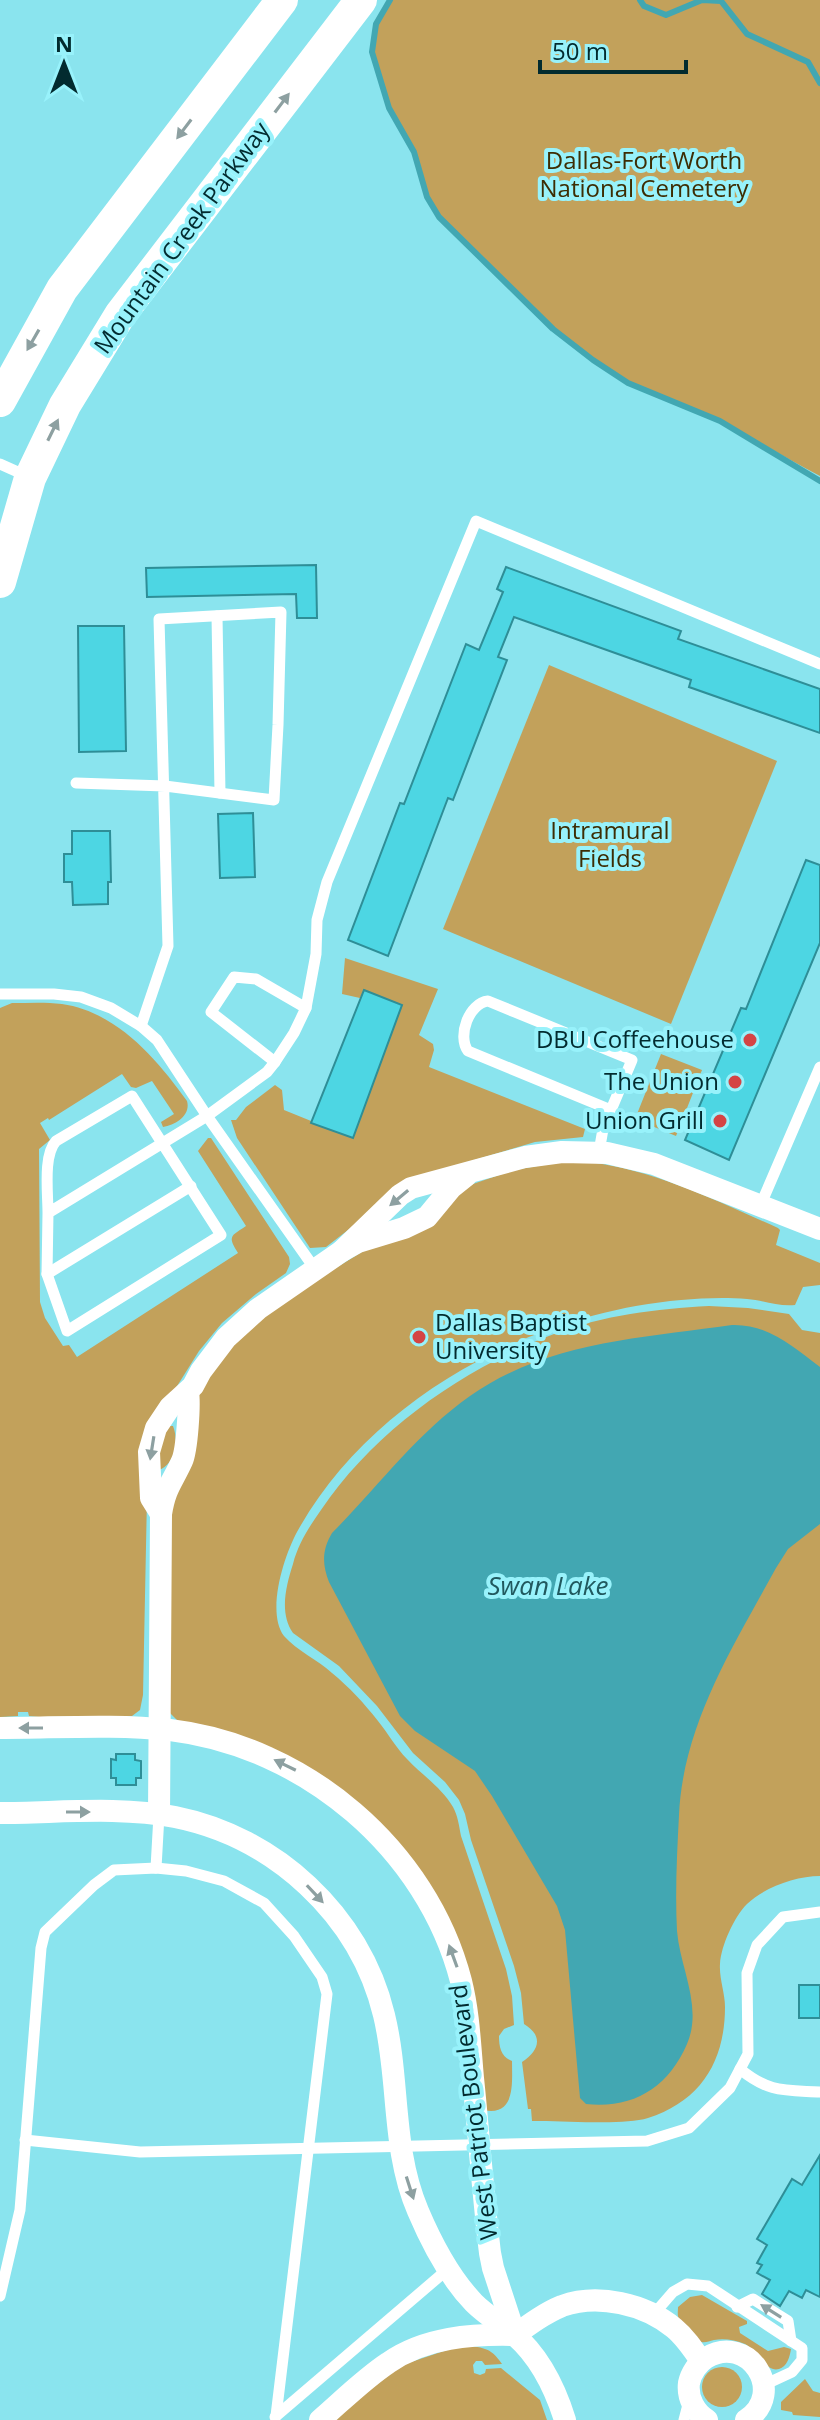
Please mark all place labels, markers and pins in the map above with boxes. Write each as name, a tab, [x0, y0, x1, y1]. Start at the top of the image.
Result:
place label: DBU Coffeehouse	[536, 1022, 734, 1055]
marker: DBU Coffeehouse	[741, 1031, 759, 1049]
place label: The Union	[604, 1064, 719, 1097]
marker: The Union	[726, 1073, 744, 1091]
place label: Union Grill	[585, 1103, 704, 1136]
marker: Union Grill	[711, 1112, 729, 1130]
place label: Dallas Baptist University	[435, 1305, 587, 1366]
marker: Dallas Baptist University	[410, 1328, 428, 1346]

